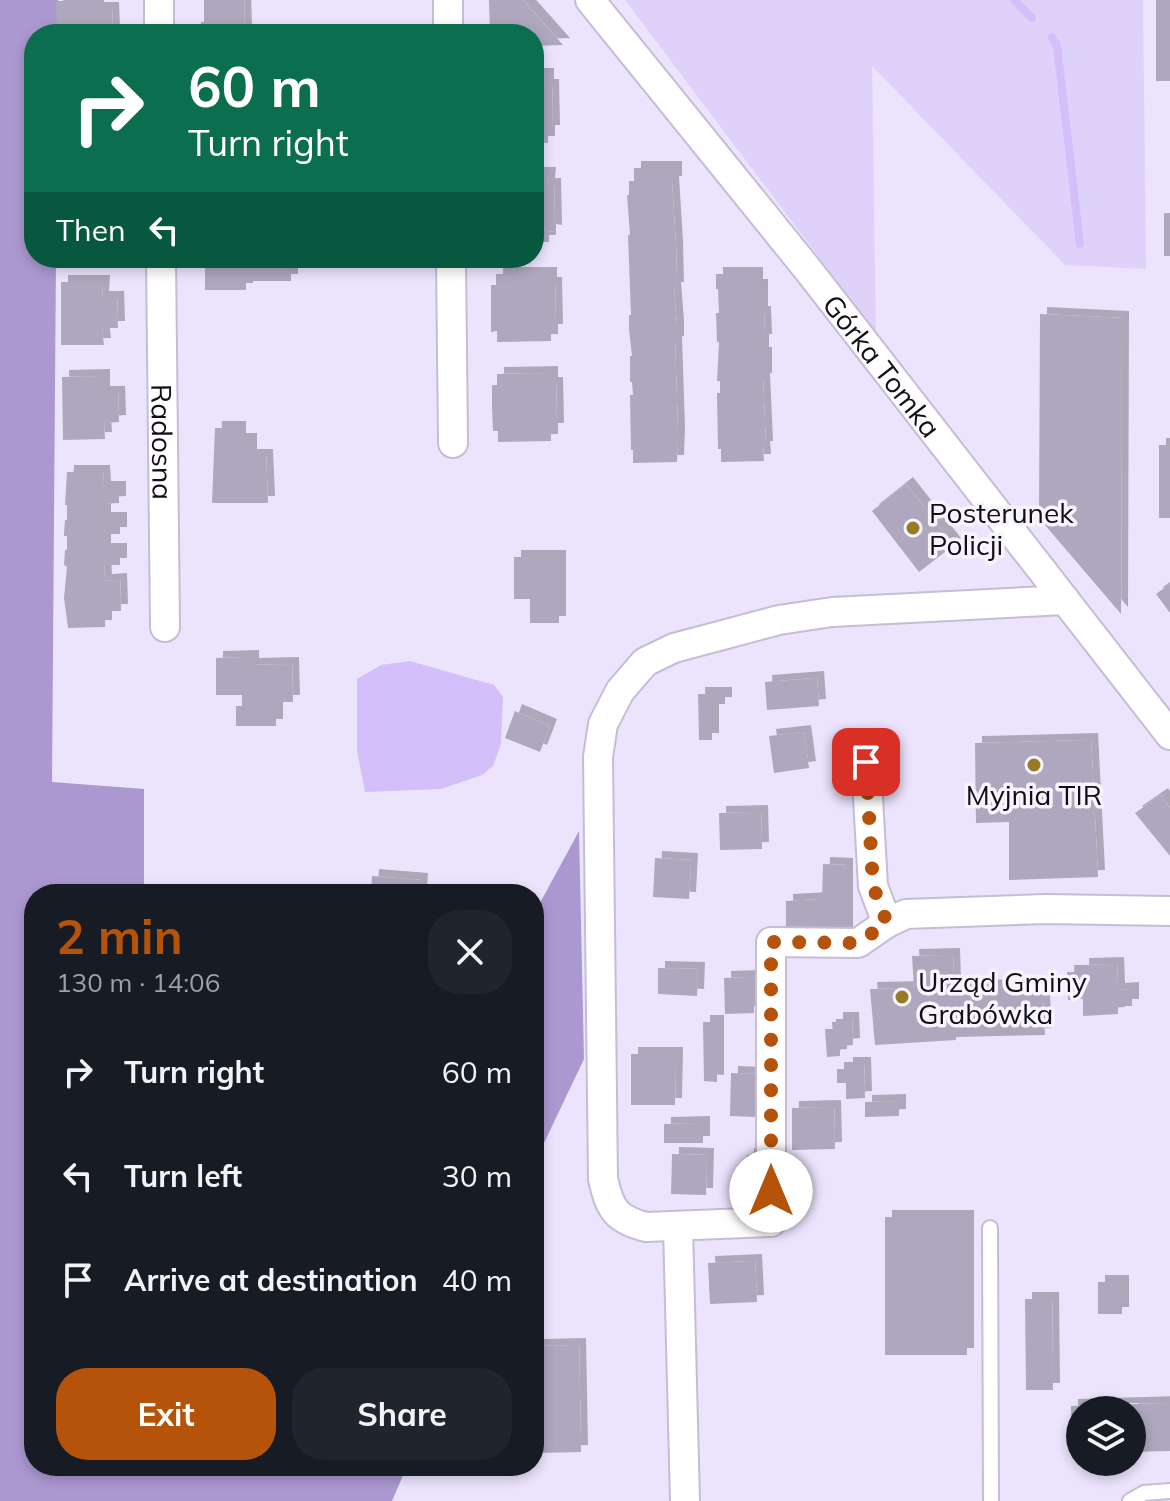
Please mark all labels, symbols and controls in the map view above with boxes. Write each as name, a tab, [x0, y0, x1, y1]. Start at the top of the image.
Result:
text: 60 m	[188, 51, 321, 121]
icon: right	[56, 56, 160, 160]
text: Turn right	[188, 120, 349, 165]
icon: left	[142, 208, 186, 252]
text: Then	[56, 211, 126, 249]
street label: Górka Tomka	[816, 287, 949, 444]
street label: Radosna	[145, 384, 181, 500]
place label: Posterunek Policji	[929, 495, 1074, 562]
marker: Posterunek Policji	[904, 519, 922, 537]
pin	[832, 728, 900, 796]
icon: arrive	[844, 740, 888, 784]
marker: Myjnia TIR	[1025, 756, 1043, 774]
place label: Myjnia TIR	[966, 777, 1102, 812]
text: 2 min	[56, 906, 183, 966]
button: close	[428, 910, 512, 994]
place label: Urząd Gminy Grabówka	[918, 964, 1087, 1031]
text: 130 m · 14:06	[56, 966, 220, 999]
marker: Urząd Gminy Grabówka	[893, 988, 911, 1006]
icon: right	[56, 1050, 100, 1094]
text: Turn right	[124, 1053, 264, 1091]
text: 60 m	[442, 1053, 512, 1091]
position arrow	[729, 1149, 813, 1233]
icon: left	[56, 1154, 100, 1198]
text: Turn left	[124, 1157, 242, 1195]
text: 30 m	[442, 1157, 512, 1195]
icon: arrive	[56, 1258, 100, 1302]
text: Arrive at destination	[124, 1261, 418, 1299]
text: 40 m	[442, 1261, 512, 1299]
button: Exit	[56, 1368, 276, 1460]
button: Share	[292, 1368, 512, 1460]
map controls	[1066, 1396, 1146, 1476]
button: layers	[1066, 1396, 1146, 1476]

